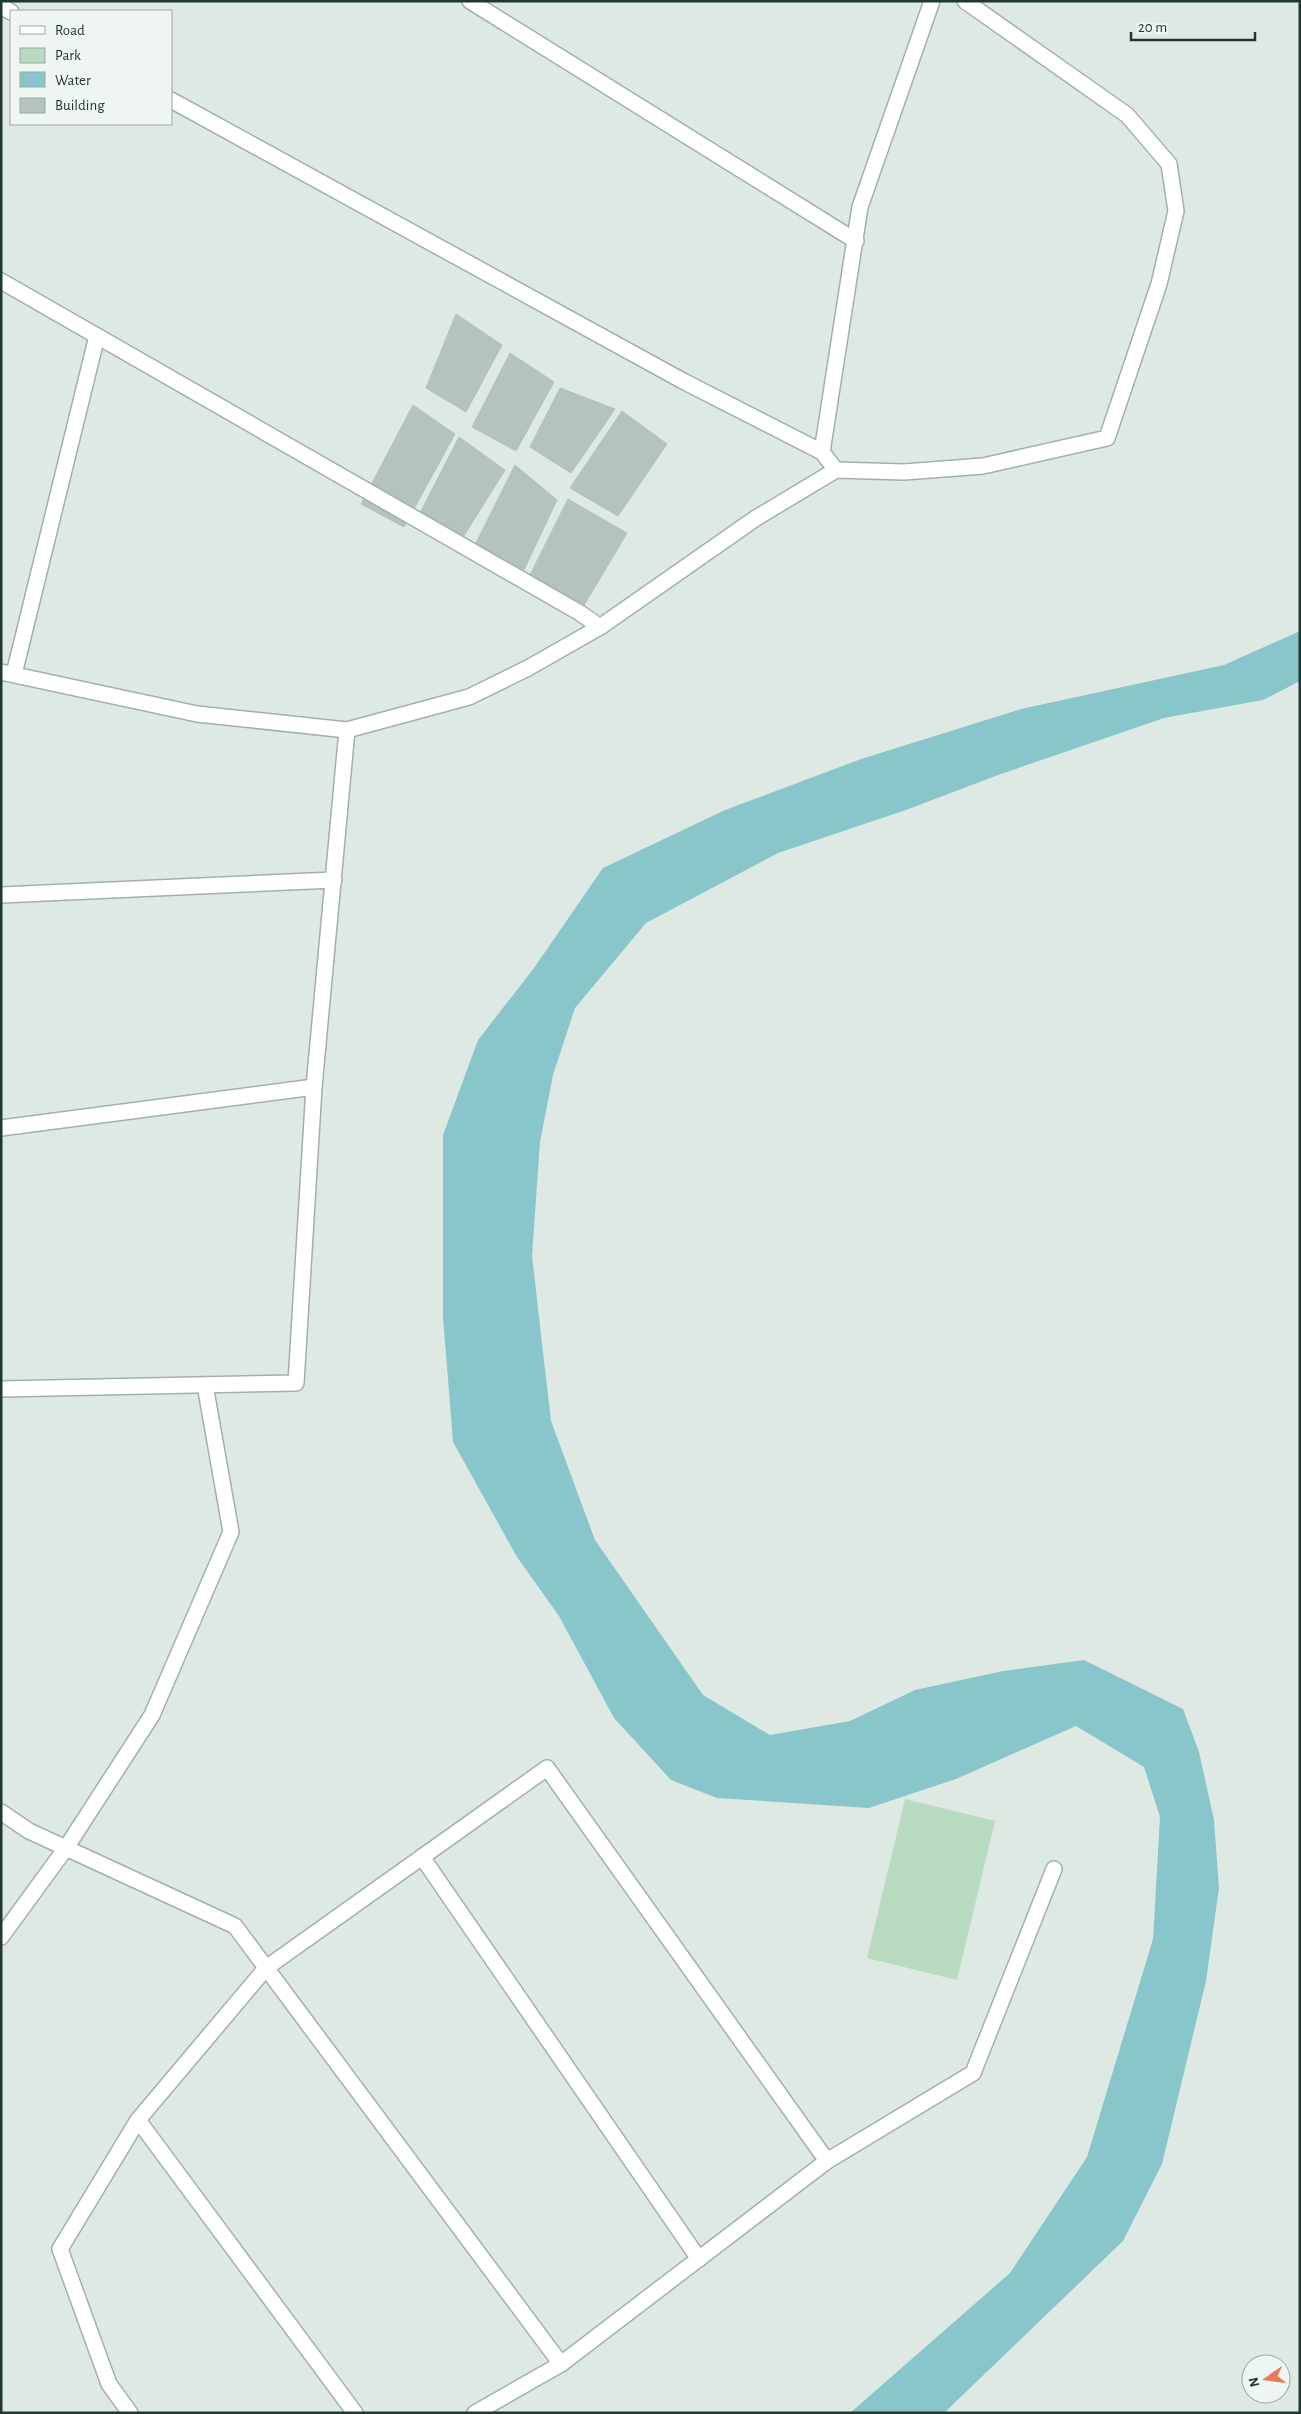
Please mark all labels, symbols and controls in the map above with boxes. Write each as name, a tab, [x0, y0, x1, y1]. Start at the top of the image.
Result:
legend	[10, 10, 172, 125]
scale bar	[1131, 10, 1255, 42]
text: 20 m	[1138, 20, 1167, 35]
text: Road	[55, 23, 85, 38]
text: Park	[55, 48, 81, 63]
text: Water	[55, 73, 91, 88]
text: Building	[55, 98, 105, 113]
north arrow	[1241, 2354, 1291, 2404]
text: N	[1246, 2375, 1262, 2388]

